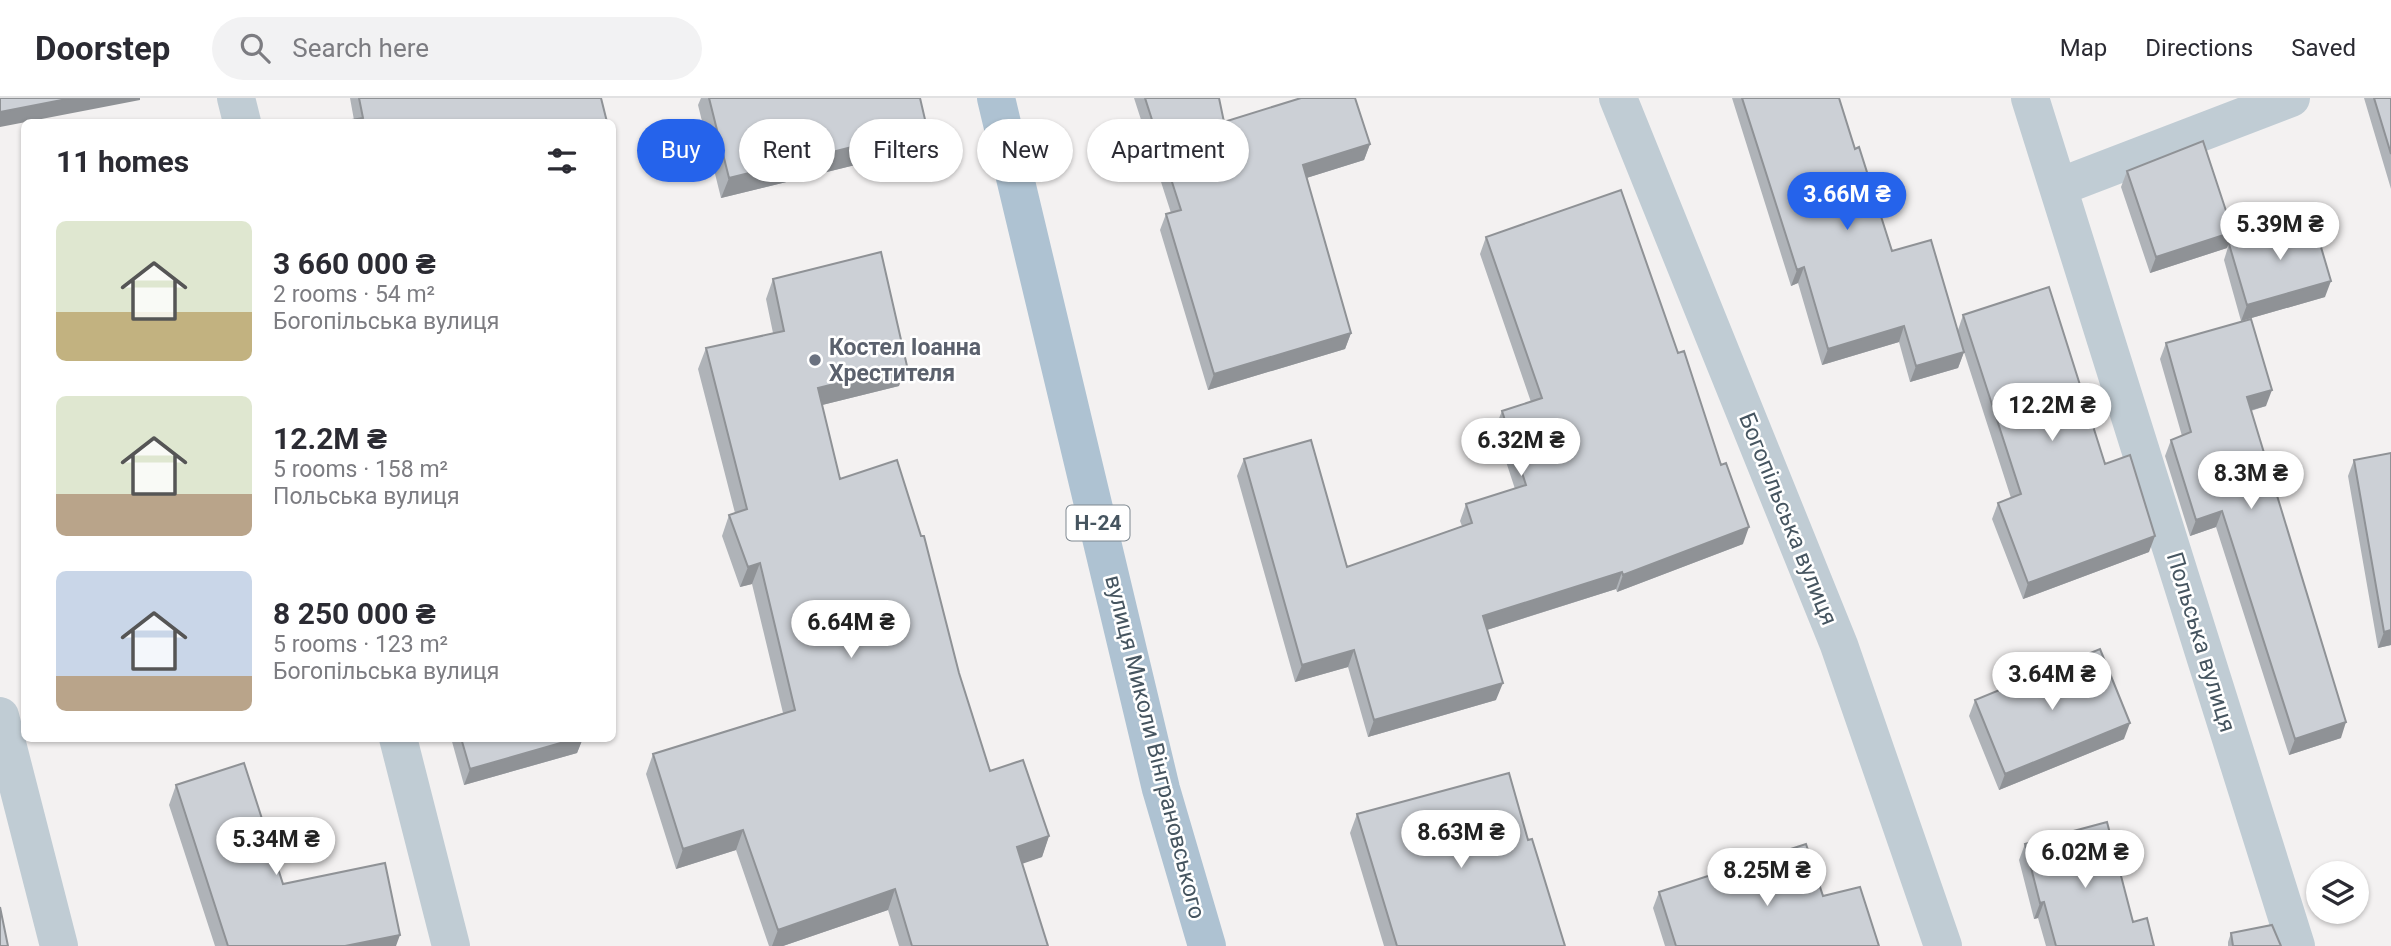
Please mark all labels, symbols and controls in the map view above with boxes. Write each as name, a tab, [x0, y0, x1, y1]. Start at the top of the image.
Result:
search box	[212, 17, 702, 80]
text: Doorstep	[35, 29, 170, 68]
icon: search	[236, 29, 274, 67]
text: Search here	[292, 33, 429, 63]
text: Map	[2060, 34, 2107, 62]
text: Directions	[2145, 34, 2253, 62]
text: Saved	[2291, 34, 2356, 62]
chip: Buy	[637, 119, 725, 182]
chip: Rent	[739, 119, 835, 182]
chip: Filters	[849, 119, 963, 182]
chip: New	[977, 119, 1073, 182]
chip: Apartment	[1087, 119, 1249, 182]
icon: filters	[543, 142, 581, 180]
text: 11 homes	[56, 144, 189, 179]
pin: 3.66M ₴	[1782, 172, 1912, 232]
text: 3.66M ₴	[1803, 181, 1891, 208]
pin: 5.39M ₴	[2215, 202, 2345, 262]
text: 5.39M ₴	[2236, 211, 2324, 238]
text: 3 660 000 ₴	[273, 246, 436, 281]
icon: home	[112, 249, 196, 333]
text: 2 rooms · 54 m²	[273, 281, 435, 308]
text: Богопільська вулиця	[273, 308, 499, 335]
place label: Костел Іоанна Хрестителя	[829, 334, 981, 387]
marker: Костел Іоанна Хрестителя	[807, 352, 823, 368]
pin: 12.2M ₴	[1987, 384, 2117, 443]
text: 12.2M ₴	[2008, 392, 2096, 419]
street label: Богопільська вулиця	[1733, 409, 1843, 629]
pin: 6.32M ₴	[1456, 418, 1586, 478]
text: 12.2M ₴	[273, 421, 387, 456]
icon: home	[112, 424, 196, 508]
text: 6.32M ₴	[1477, 427, 1565, 454]
pin: 8.3M ₴	[2194, 452, 2308, 511]
text: 5 rooms · 158 m²	[273, 456, 448, 483]
text: 8.3M ₴	[2214, 460, 2288, 487]
text: Польська вулиця	[273, 483, 460, 510]
road number: Н-24	[1066, 506, 1130, 540]
street label: Польська вулиця	[2161, 549, 2241, 735]
street label: вулиця Миколи Вінграновського	[1099, 572, 1211, 922]
text: 8 250 000 ₴	[273, 596, 436, 631]
icon: home	[112, 599, 196, 683]
pin: 6.64M ₴	[786, 601, 916, 660]
text: 6.64M ₴	[807, 609, 895, 636]
text: 5 rooms · 123 m²	[273, 631, 448, 658]
pin: 3.64M ₴	[1987, 652, 2117, 712]
text: Богопільська вулиця	[273, 658, 499, 685]
text: 3.64M ₴	[2008, 661, 2096, 688]
pin: 8.63M ₴	[1396, 810, 1526, 870]
pin: 5.34M ₴	[211, 818, 341, 877]
text: 8.63M ₴	[1417, 819, 1505, 846]
text: 5.34M ₴	[232, 826, 320, 853]
pin: 6.02M ₴	[2020, 830, 2150, 890]
text: 6.02M ₴	[2041, 839, 2129, 866]
pin: 8.25M ₴	[1702, 848, 1832, 908]
text: 8.25M ₴	[1723, 857, 1811, 884]
map controls	[2306, 861, 2369, 924]
button: layers	[2306, 861, 2369, 924]

